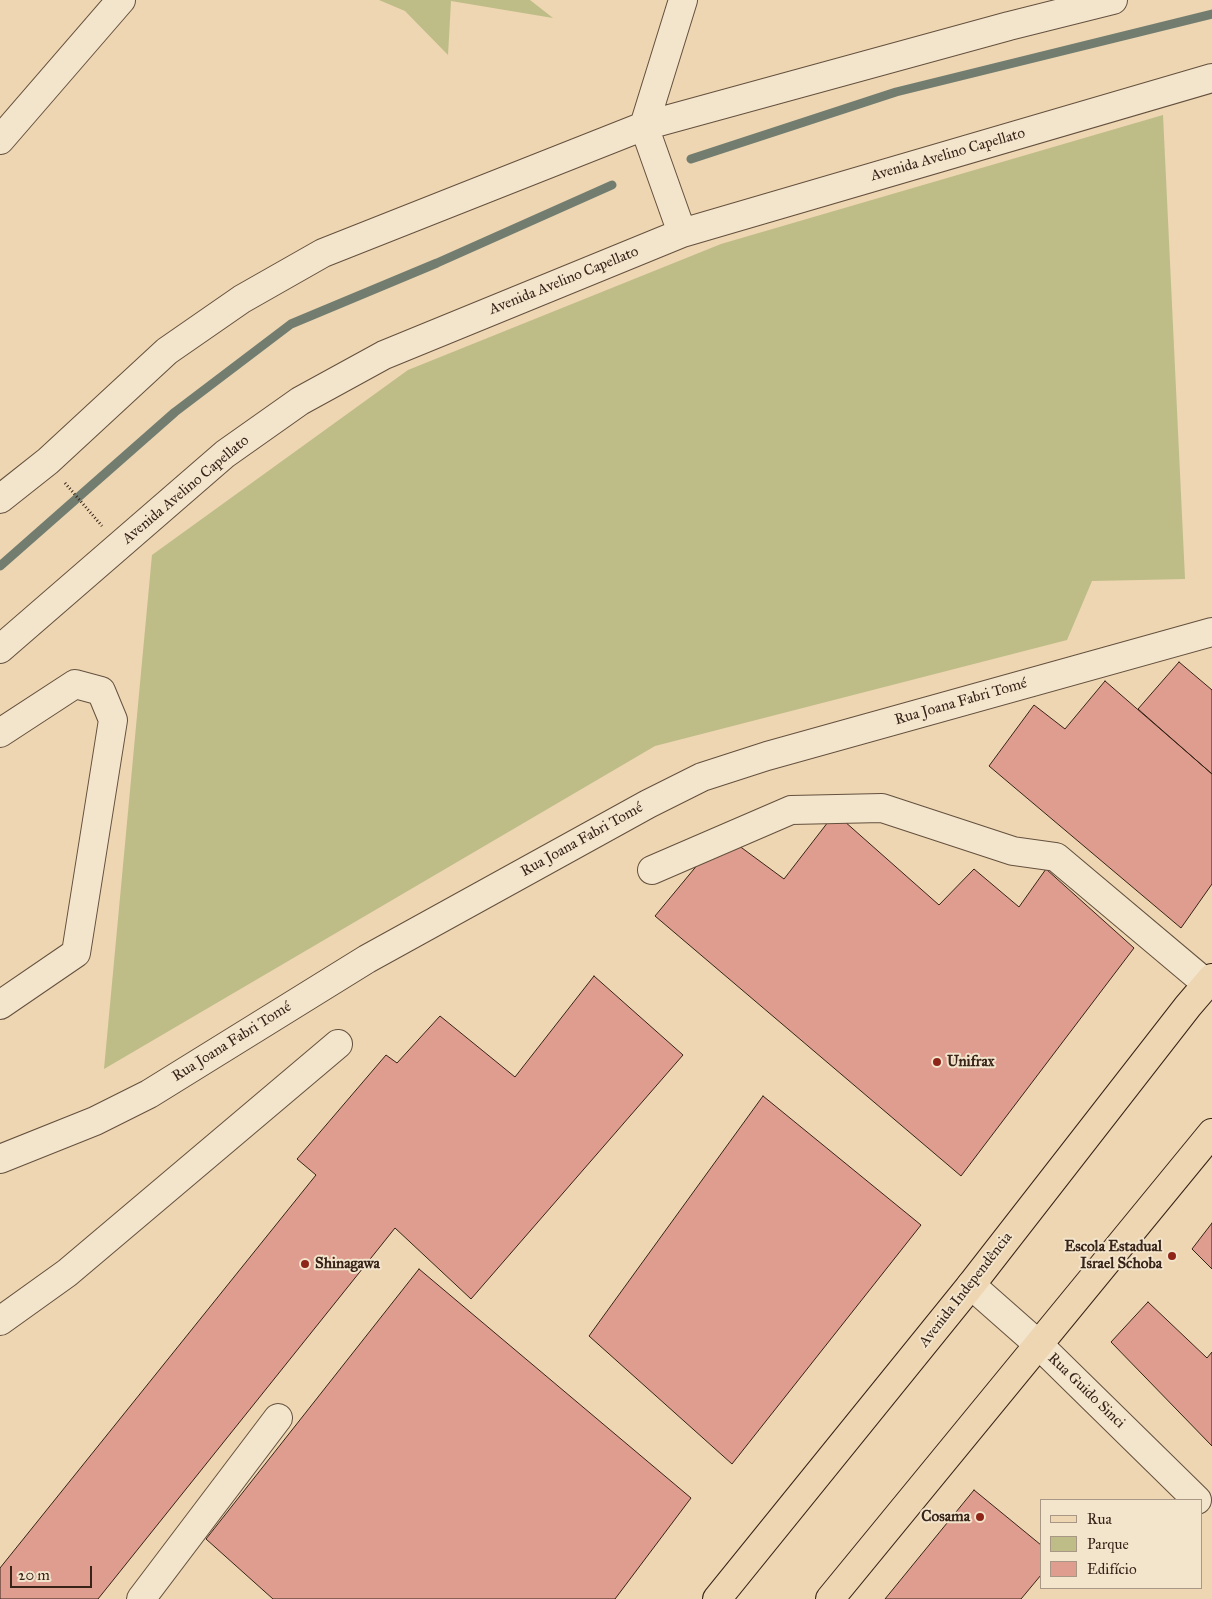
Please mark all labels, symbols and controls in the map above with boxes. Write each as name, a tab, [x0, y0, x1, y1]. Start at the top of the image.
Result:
street label: Avenida Avelino Capellato	[869, 124, 1027, 186]
street label: Avenida Avelino Capellato	[487, 243, 641, 319]
street label: Avenida Avelino Capellato	[119, 432, 253, 548]
street label: Rua Joana Fabri Tomé	[893, 674, 1029, 730]
street label: Rua Joana Fabri Tomé	[518, 799, 646, 881]
street label: Rua Joana Fabri Tomé	[169, 998, 295, 1086]
place label: Unifrax	[947, 1053, 994, 1071]
marker: Unifrax	[931, 1056, 943, 1068]
street label: Avenida Independência	[916, 1229, 1016, 1351]
place label: Escola Estadual Israel Schoba	[1064, 1238, 1162, 1273]
marker: Escola Estadual Israel Schoba	[1166, 1250, 1178, 1262]
place label: Shinagawa	[315, 1255, 380, 1273]
marker: Shinagawa	[299, 1258, 311, 1270]
street label: Rua Guido Sinci	[1044, 1350, 1128, 1432]
legend	[1040, 1499, 1202, 1589]
place label: Cosama	[921, 1508, 970, 1526]
text: Rua	[1087, 1510, 1112, 1528]
marker: Cosama	[974, 1511, 986, 1523]
text: Parque	[1087, 1535, 1129, 1553]
scale bar	[12, 1556, 95, 1588]
text: Edifício	[1087, 1560, 1137, 1578]
text: 20 m	[18, 1566, 50, 1584]

